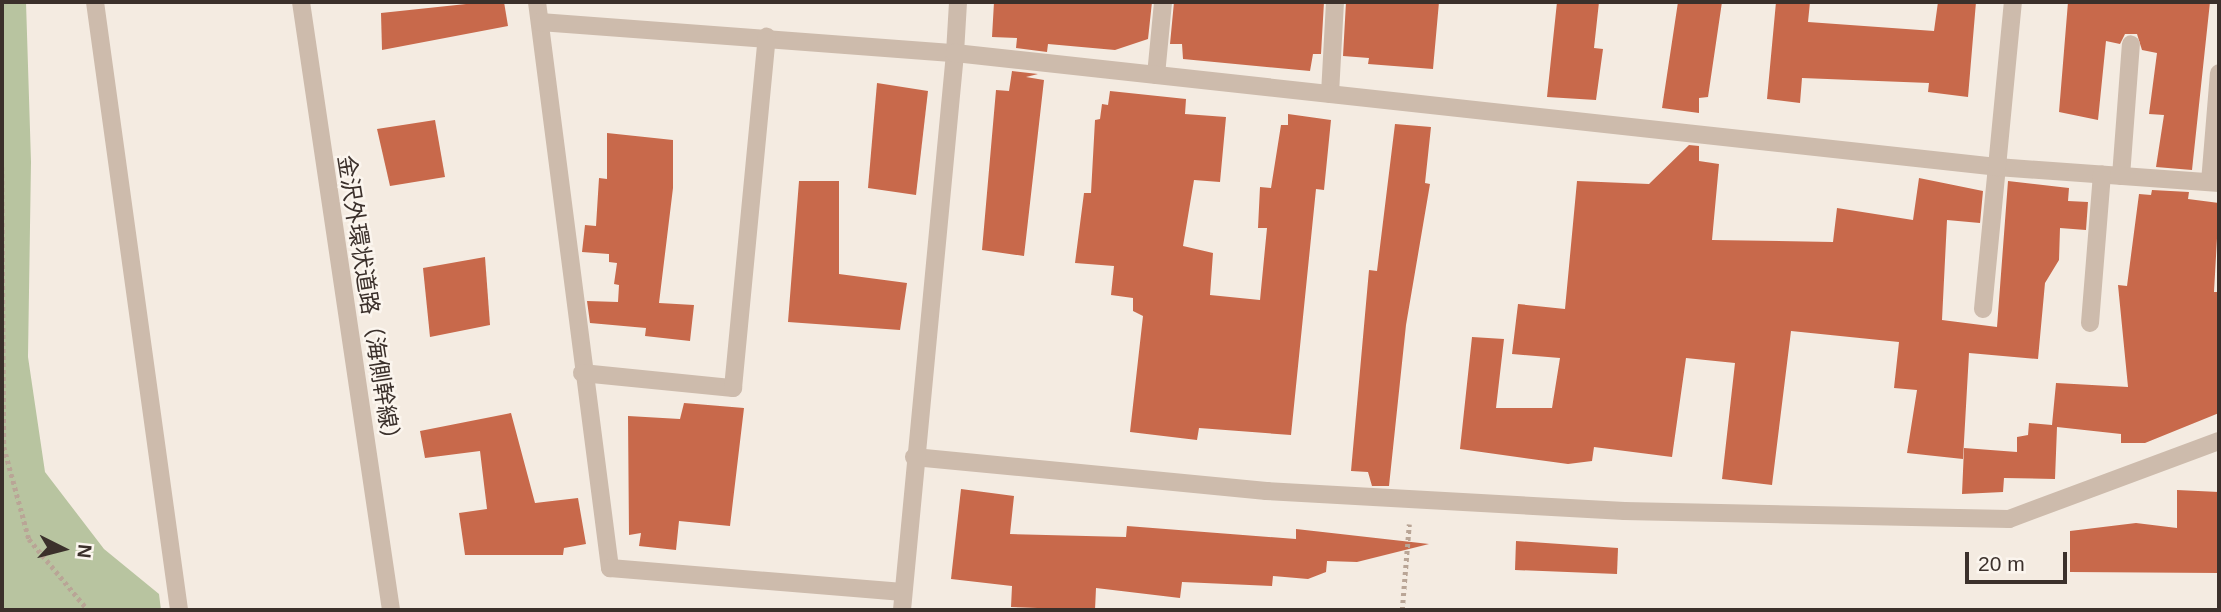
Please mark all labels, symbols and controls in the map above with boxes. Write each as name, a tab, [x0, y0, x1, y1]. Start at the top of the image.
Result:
street label: 金沢外環状道路（海側幹線）	[332, 153, 406, 453]
north arrow	[28, 514, 98, 584]
scale bar	[1969, 538, 2070, 582]
text: N	[73, 543, 96, 559]
text: 20 m	[1978, 552, 2025, 575]

